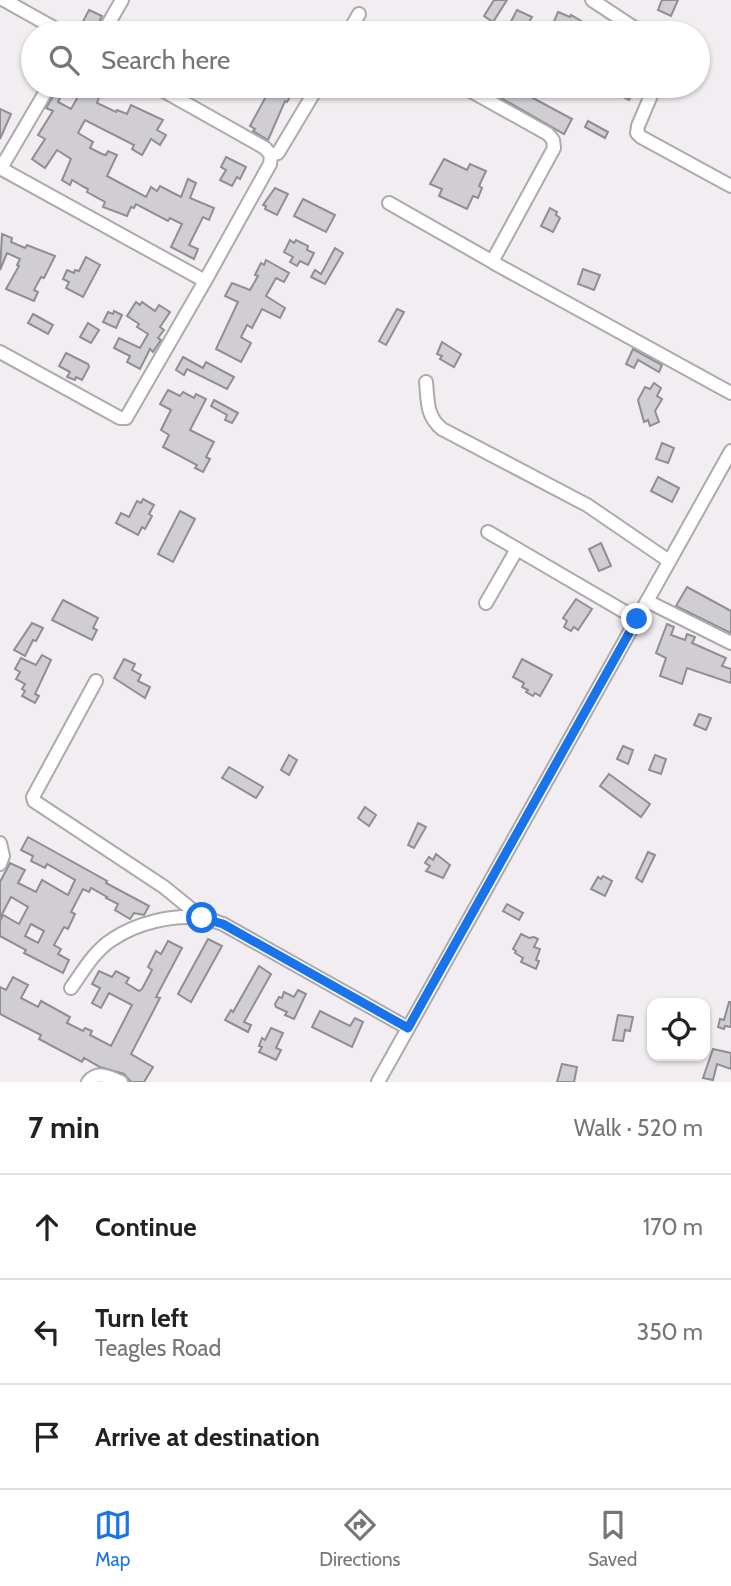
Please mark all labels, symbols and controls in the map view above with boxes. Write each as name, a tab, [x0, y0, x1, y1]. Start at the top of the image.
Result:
search box	[21, 21, 710, 98]
icon: search	[45, 41, 83, 79]
text: Search here	[101, 44, 230, 76]
route end	[621, 603, 652, 634]
route start	[186, 902, 217, 933]
map controls	[647, 998, 710, 1061]
button: locate	[647, 998, 710, 1061]
text: 7 min	[28, 1109, 100, 1146]
text: Walk · 520 m	[574, 1114, 703, 1142]
icon: ahead	[28, 1208, 66, 1246]
text: Continue	[95, 1211, 197, 1243]
text: 170 m	[643, 1213, 703, 1241]
text: Turn left	[95, 1302, 188, 1334]
icon: left	[28, 1313, 66, 1351]
text: 350 m	[637, 1318, 703, 1346]
text: Teagles Road	[95, 1334, 221, 1362]
icon: arrive	[28, 1418, 66, 1456]
text: Arrive at destination	[95, 1421, 320, 1453]
tab: Map	[94, 1506, 132, 1571]
tab: Directions	[319, 1506, 400, 1571]
tab: Saved	[588, 1506, 637, 1571]

